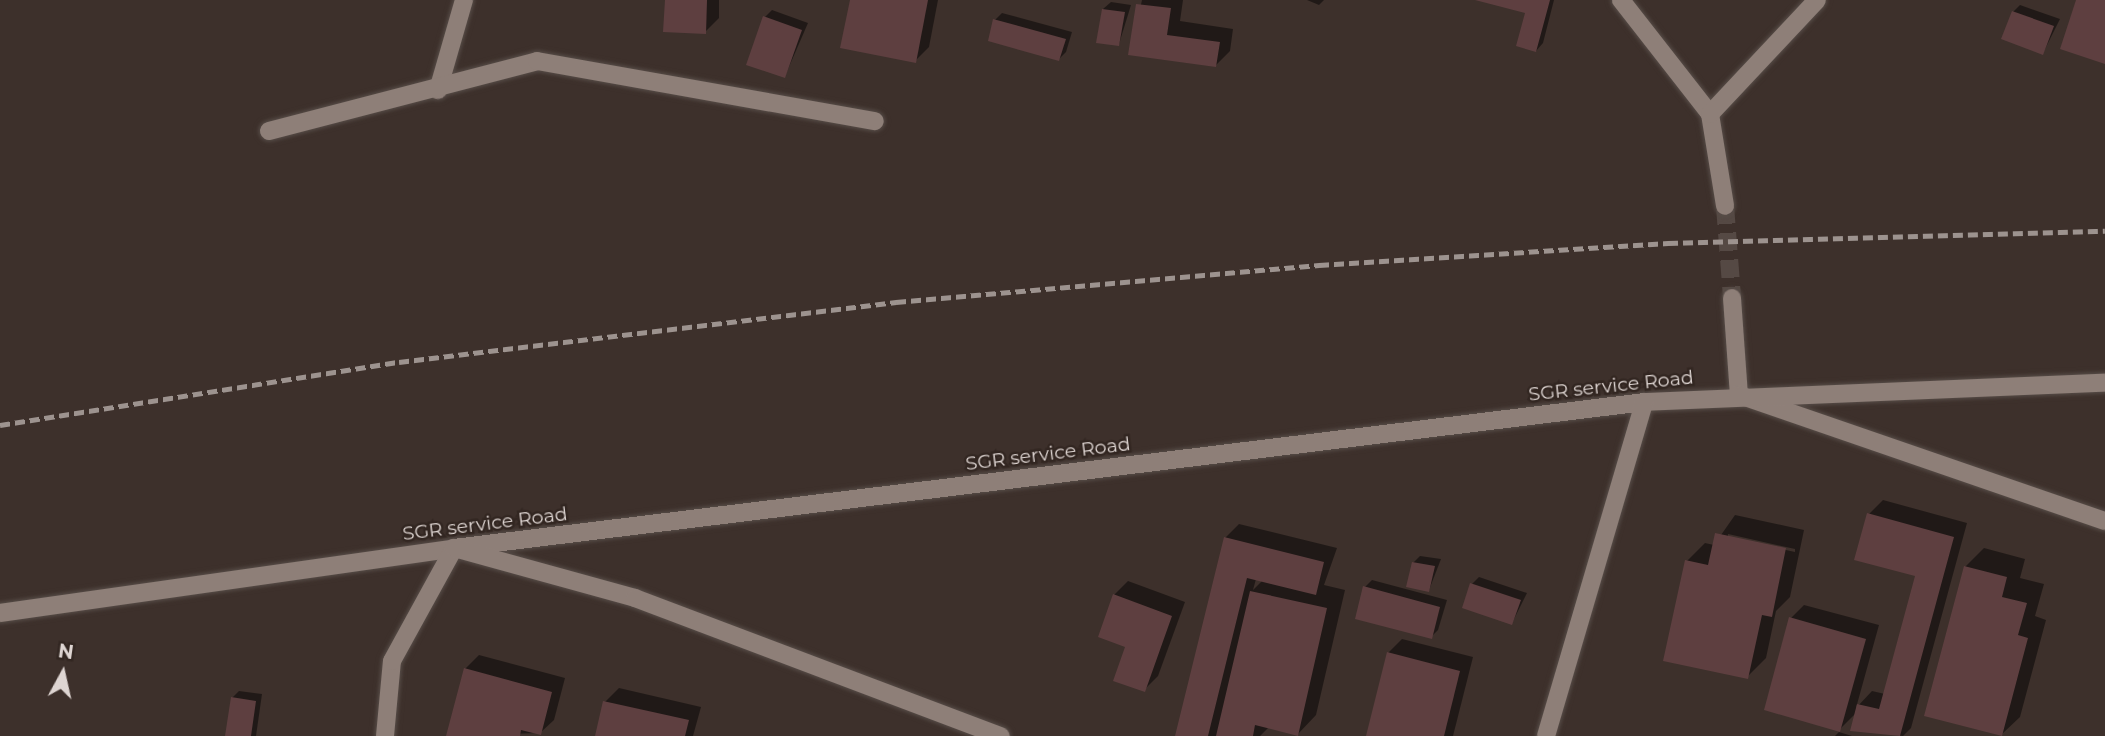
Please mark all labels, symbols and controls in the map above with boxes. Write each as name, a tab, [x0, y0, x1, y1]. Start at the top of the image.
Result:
street label: SGR service Road	[1527, 366, 1695, 406]
street label: SGR service Road	[964, 433, 1132, 475]
street label: SGR service Road	[401, 503, 569, 545]
north arrow	[28, 638, 98, 708]
text: N	[57, 639, 75, 664]

